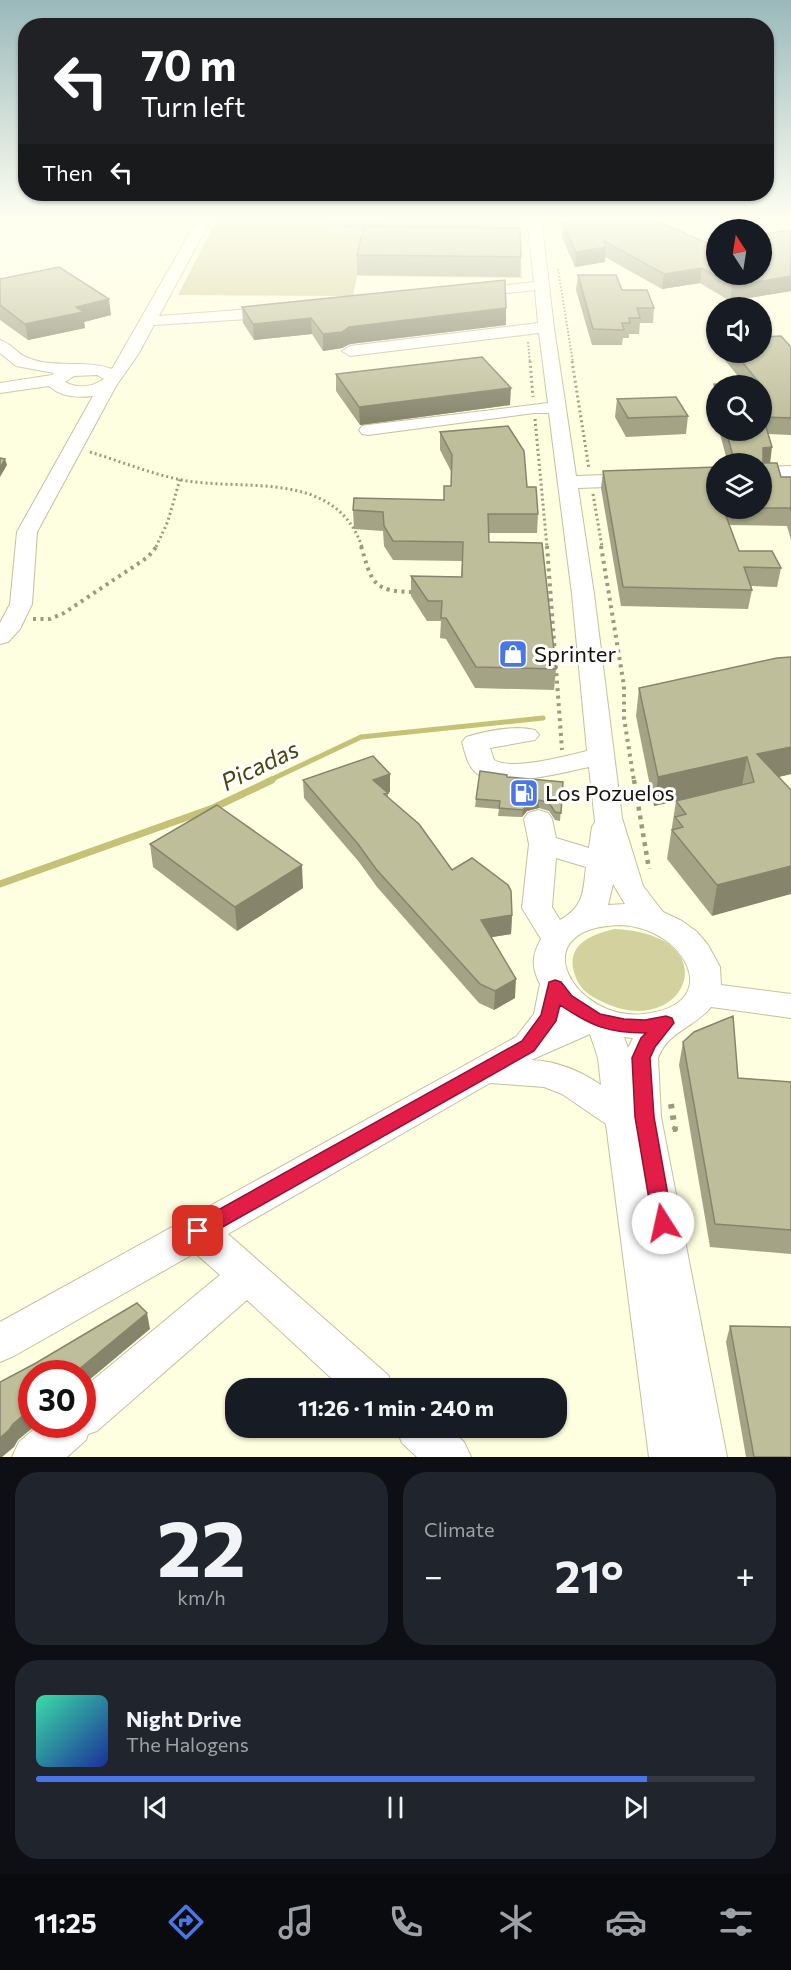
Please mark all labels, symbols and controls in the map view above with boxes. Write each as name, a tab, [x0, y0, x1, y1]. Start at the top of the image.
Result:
text: 70 m	[141, 38, 236, 90]
icon: left	[42, 42, 120, 120]
text: Turn left	[141, 90, 245, 123]
icon: left	[105, 156, 138, 189]
text: Then	[42, 159, 93, 186]
north arrow	[706, 219, 772, 285]
map controls	[706, 219, 772, 519]
button: sound	[706, 297, 772, 363]
button: search	[706, 375, 772, 441]
button: layers	[706, 453, 772, 519]
shop icon: Sprinter	[497, 638, 529, 670]
place label: Sprinter	[534, 640, 616, 667]
water label: Picadas	[216, 733, 303, 796]
fuel station icon: Los Pozuelos	[508, 777, 540, 809]
place label: Los Pozuelos	[545, 779, 675, 806]
position arrow	[631, 1191, 695, 1255]
pin	[172, 1205, 223, 1256]
icon: arrive	[181, 1214, 214, 1247]
speed limit sign: 30	[18, 1360, 96, 1438]
text: 11:26 · 1 min · 240 m	[298, 1394, 494, 1421]
text: 22	[157, 1498, 246, 1593]
text: Climate	[424, 1517, 494, 1541]
text: 21°	[555, 1547, 624, 1602]
text: −	[424, 1554, 443, 1595]
text: +	[736, 1554, 755, 1595]
text: km/h	[177, 1585, 226, 1609]
text: Night Drive	[126, 1705, 241, 1732]
text: The Halogens	[126, 1732, 249, 1756]
icon: previous	[139, 1791, 172, 1824]
icon: pause	[379, 1791, 412, 1824]
icon: next	[619, 1791, 652, 1824]
icon: directions	[165, 1901, 207, 1943]
icon: music	[275, 1901, 317, 1943]
icon: phone	[385, 1901, 427, 1943]
icon: climate	[495, 1901, 537, 1943]
icon: car	[605, 1901, 647, 1943]
icon: filters	[715, 1901, 757, 1943]
text: 11:25	[34, 1906, 97, 1939]

